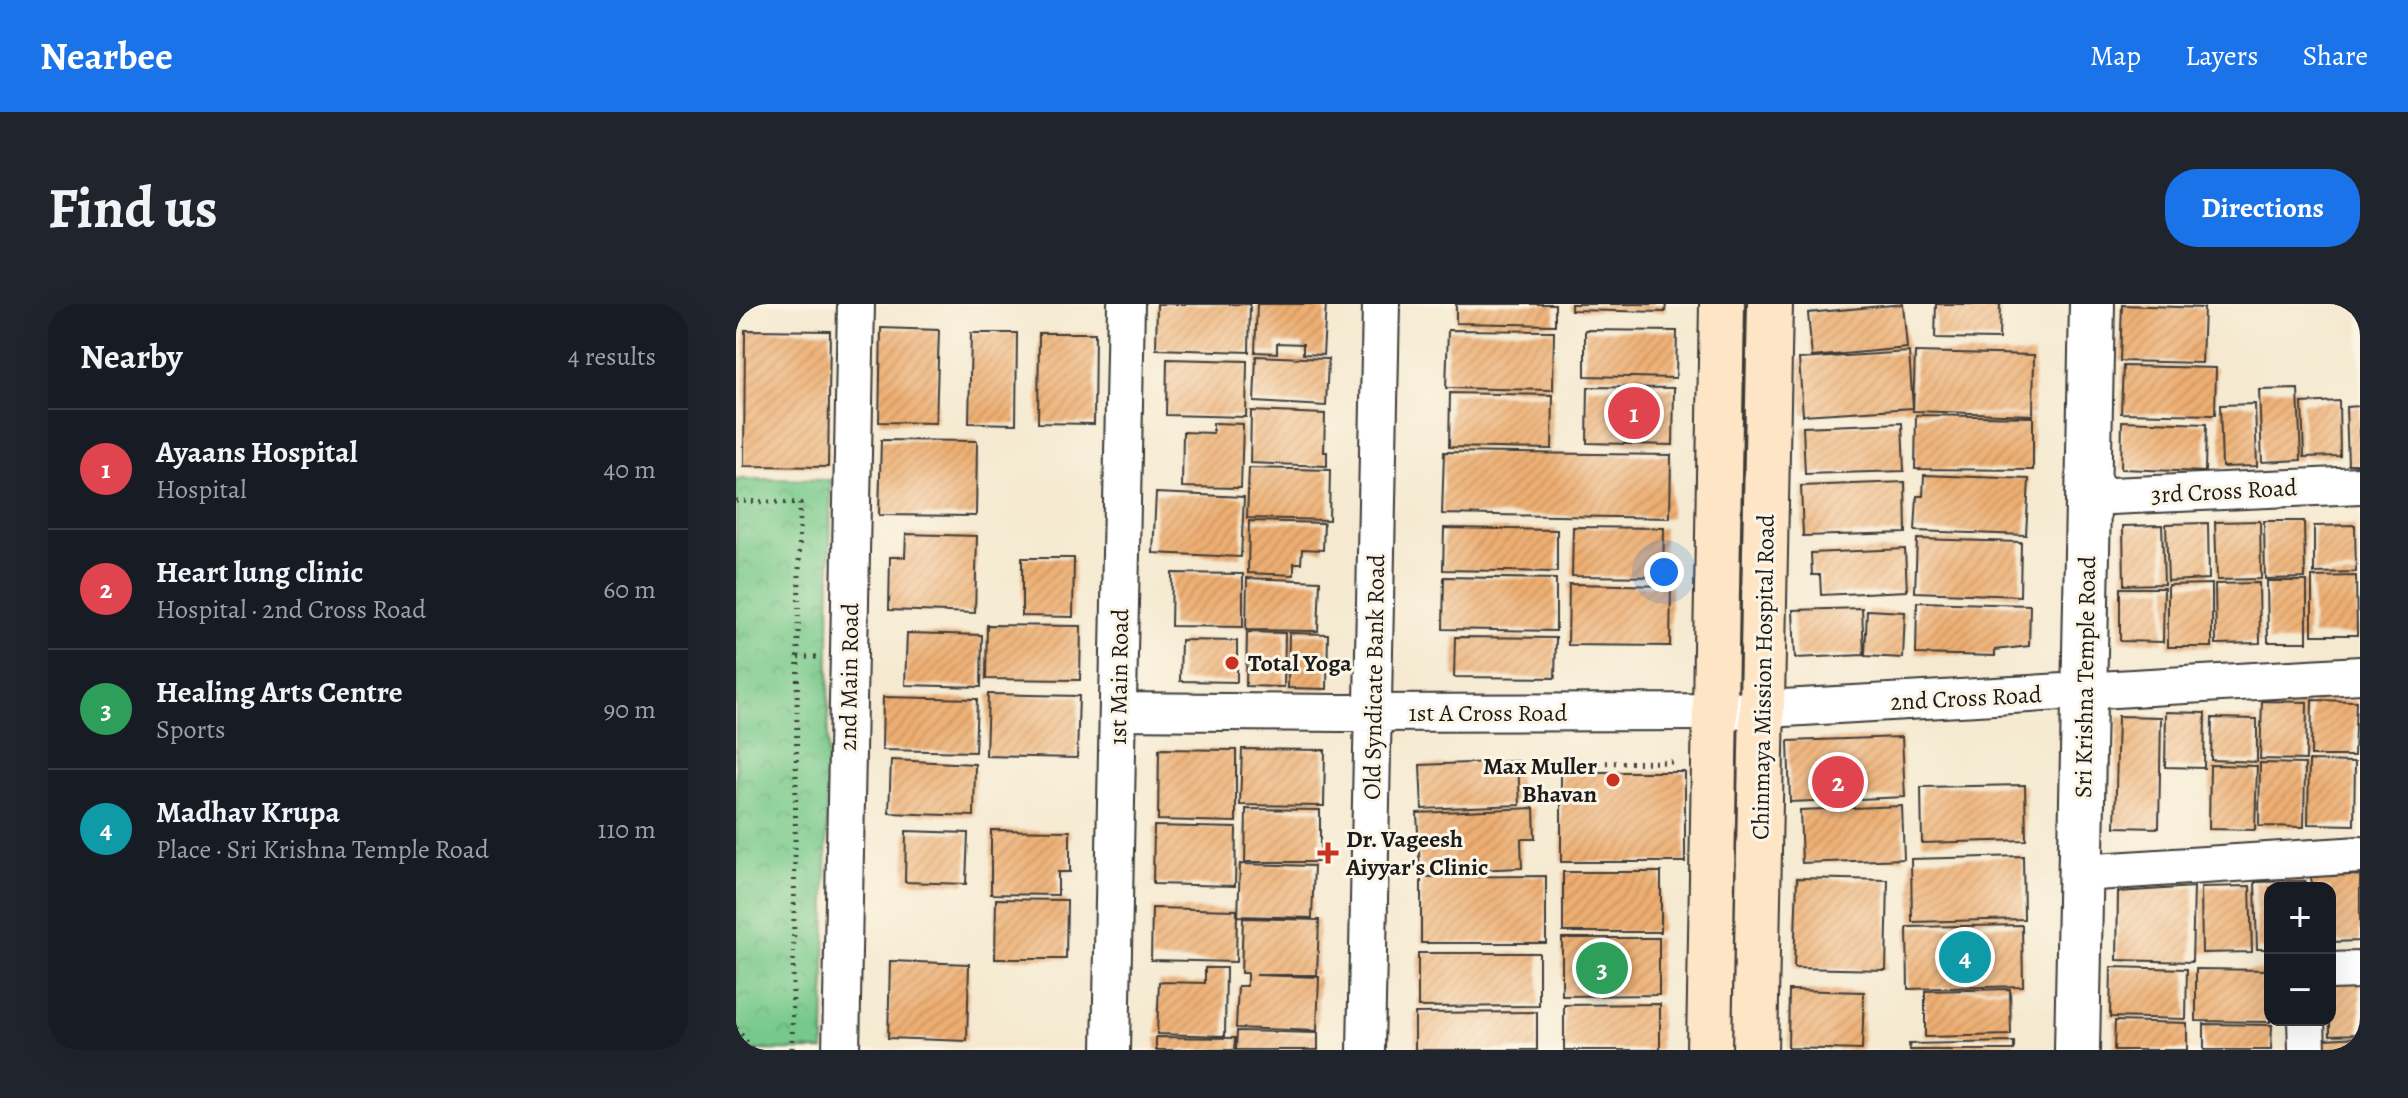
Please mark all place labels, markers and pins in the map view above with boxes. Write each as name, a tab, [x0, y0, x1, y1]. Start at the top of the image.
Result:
pin: 1	[1608, 383, 1660, 443]
place label: Total Yoga	[1248, 647, 1352, 679]
marker: Total Yoga	[1223, 654, 1241, 672]
place label: Max Muller Bhavan	[1483, 750, 1598, 810]
pin: 2	[1812, 752, 1864, 812]
marker: Max Muller Bhavan	[1604, 771, 1622, 789]
place label: Dr. Vageesh Aiyyar's Clinic	[1345, 823, 1488, 883]
marker: Dr. Vageesh Aiyyar's Clinic	[1317, 842, 1339, 864]
pin: 4	[1939, 927, 1991, 987]
pin: 3	[1576, 938, 1628, 998]

